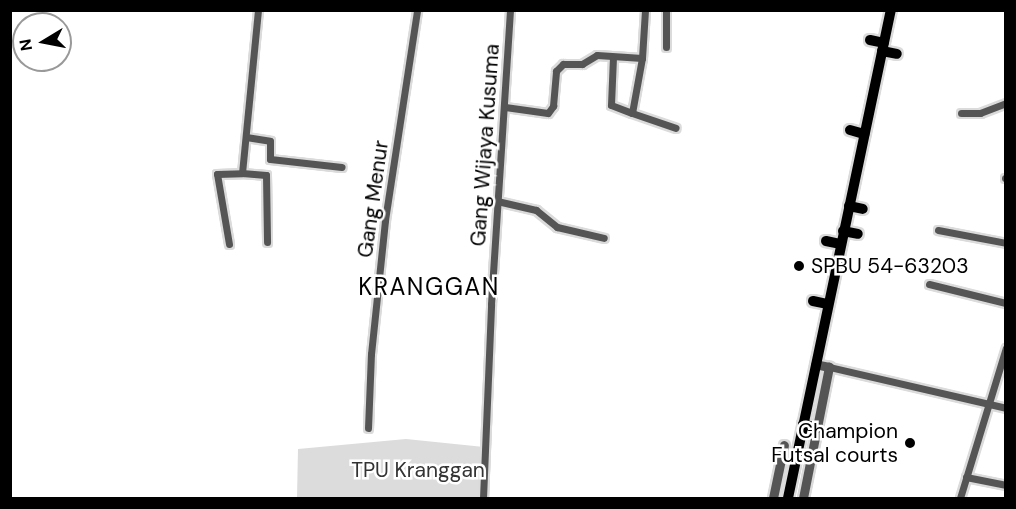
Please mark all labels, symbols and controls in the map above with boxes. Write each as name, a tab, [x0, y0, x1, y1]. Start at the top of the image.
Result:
north arrow	[12, 12, 72, 72]
text: N	[14, 37, 37, 52]
street label: Gang Wijaya Kusuma	[465, 43, 505, 247]
street label: Gang Menur	[352, 139, 394, 259]
place label: SPBU 54-63203	[811, 253, 969, 279]
marker: SPBU 54-63203	[792, 259, 806, 273]
district label: KRANGGAN	[358, 273, 500, 301]
place label: Champion Futsal courts	[771, 418, 898, 468]
marker: Champion Futsal courts	[903, 436, 917, 450]
park label: TPU Kranggan	[351, 457, 485, 483]

